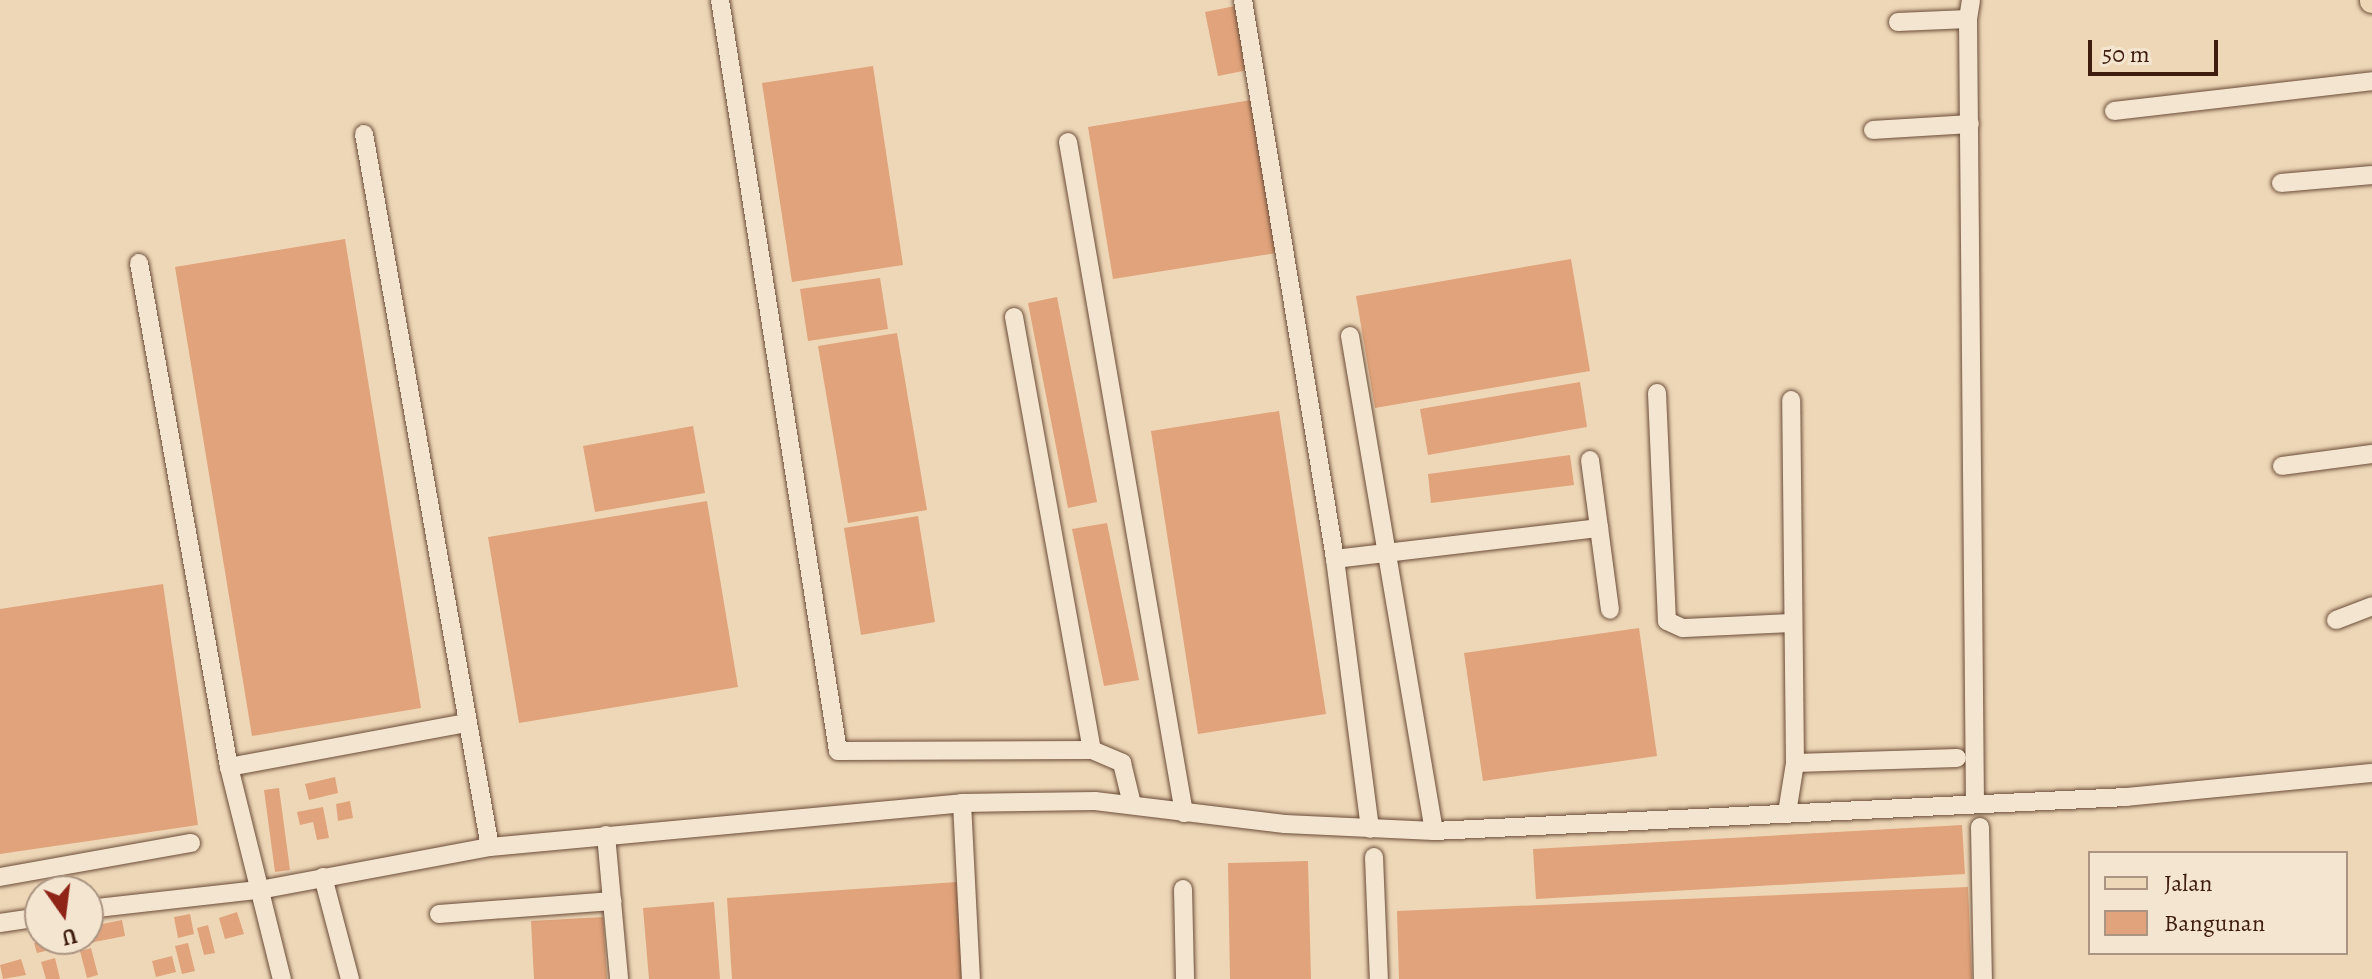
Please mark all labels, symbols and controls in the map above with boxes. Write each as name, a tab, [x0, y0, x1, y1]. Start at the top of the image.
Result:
scale bar	[2092, 24, 2222, 74]
text: 50 m	[2102, 38, 2150, 70]
legend	[2088, 851, 2348, 955]
text: Jalan	[2164, 867, 2213, 899]
north arrow	[24, 875, 104, 955]
text: Bangunan	[2164, 907, 2265, 939]
text: U	[59, 920, 80, 953]

